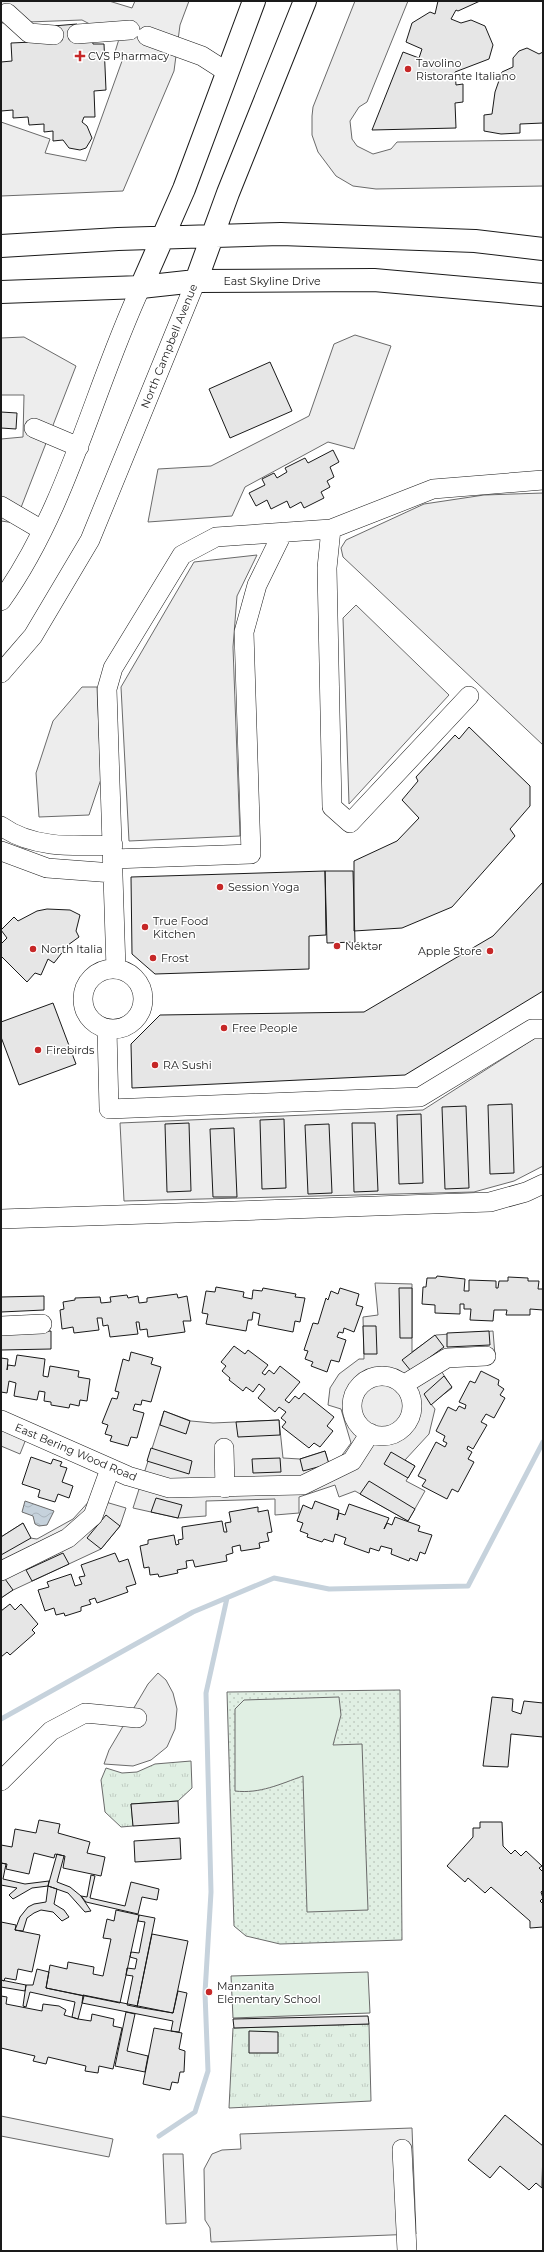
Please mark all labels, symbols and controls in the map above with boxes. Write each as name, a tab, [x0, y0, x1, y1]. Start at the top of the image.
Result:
place label: CVS Pharmacy	[88, 49, 169, 63]
marker: CVS Pharmacy	[75, 51, 85, 61]
place label: Tavolino Ristorante Italiano	[416, 56, 516, 83]
marker: Tavolino Ristorante Italiano	[403, 64, 413, 74]
street label: East Skyline Drive	[223, 274, 321, 288]
street label: North Campbell Avenue	[138, 281, 201, 410]
place label: Session Yoga	[228, 880, 300, 894]
marker: Session Yoga	[215, 882, 225, 892]
place label: True Food Kitchen	[153, 914, 209, 941]
marker: True Food Kitchen	[140, 922, 150, 932]
place label: Néktər	[345, 939, 382, 953]
marker: Néktər	[332, 941, 342, 951]
place label: North Italia	[41, 942, 103, 956]
marker: North Italia	[28, 944, 38, 954]
place label: Apple Store	[418, 944, 482, 958]
marker: Apple Store	[485, 946, 495, 956]
place label: Frost	[161, 951, 189, 965]
marker: Frost	[148, 953, 158, 963]
place label: Free People	[232, 1021, 298, 1035]
marker: Free People	[219, 1023, 229, 1033]
place label: Firebirds	[46, 1043, 95, 1057]
marker: Firebirds	[33, 1045, 43, 1055]
place label: RA Sushi	[163, 1058, 212, 1072]
marker: RA Sushi	[150, 1060, 160, 1070]
street label: East Bering Wood Road	[13, 1420, 139, 1484]
place label: Manzanita Elementary School	[217, 1979, 321, 2006]
marker: Manzanita Elementary School	[204, 1987, 214, 1997]

